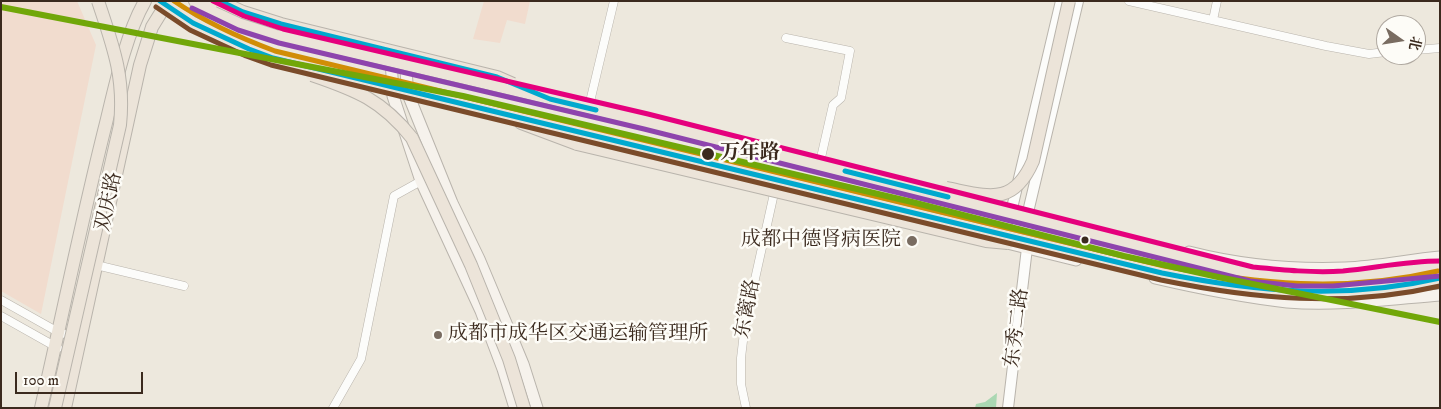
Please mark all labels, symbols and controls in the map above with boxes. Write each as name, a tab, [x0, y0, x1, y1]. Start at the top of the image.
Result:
north arrow	[1376, 15, 1426, 65]
text: 北	[1404, 34, 1425, 52]
place label: 万年路	[720, 142, 780, 166]
marker: 万年路	[700, 146, 716, 162]
street label: 双庆路	[92, 170, 128, 234]
place label: 成都中德肾病医院	[741, 229, 901, 253]
marker: 成都中德肾病医院	[905, 234, 919, 248]
unlabelled marker	[1080, 235, 1090, 245]
street label: 东篱路	[731, 277, 767, 341]
street label: 东秀二路	[1001, 287, 1035, 369]
place label: 成都市成华区交通运输管理所	[448, 323, 708, 347]
marker: 成都市成华区交通运输管理所	[432, 329, 444, 341]
scale bar	[18, 362, 145, 394]
text: 100 m	[23, 371, 59, 390]

